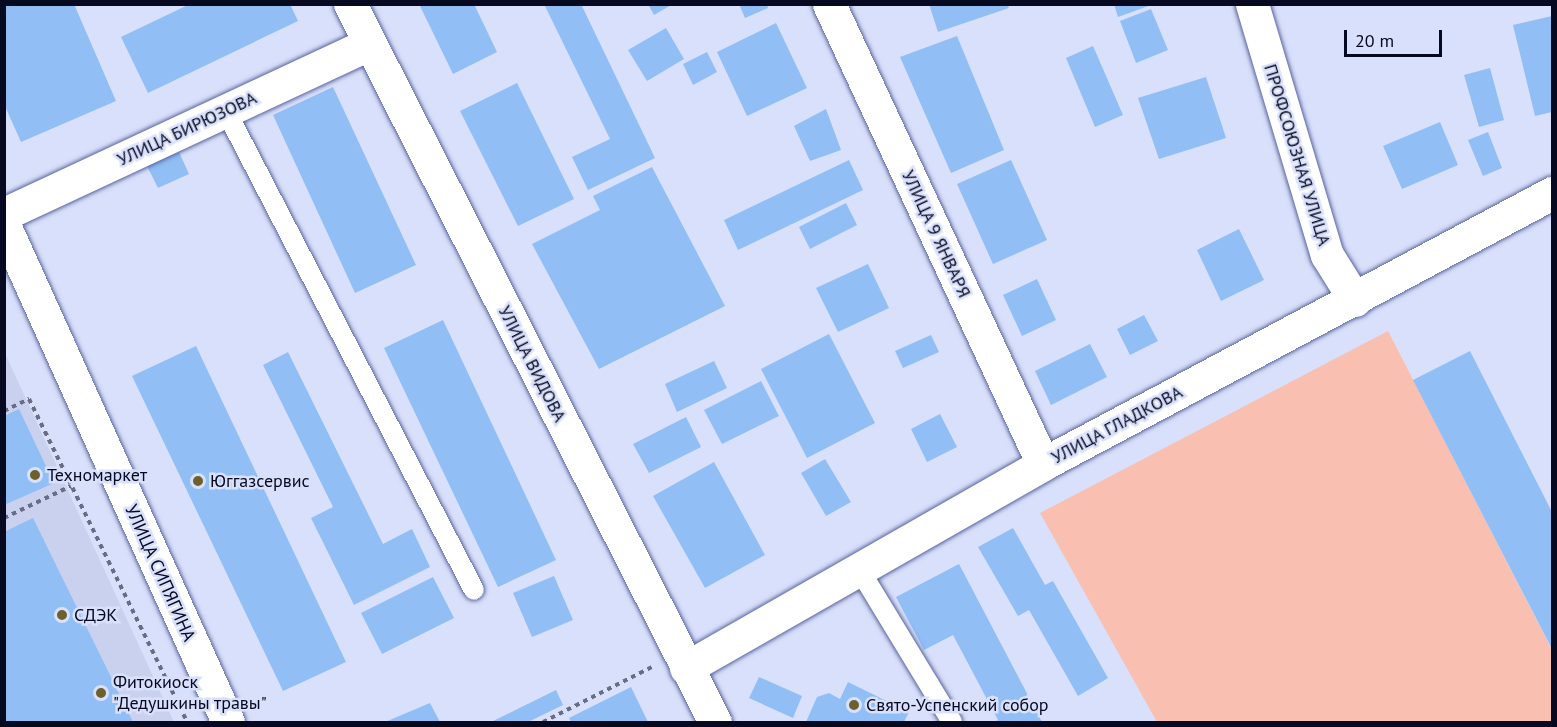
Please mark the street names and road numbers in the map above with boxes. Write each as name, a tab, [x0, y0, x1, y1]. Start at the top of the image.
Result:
street label: ПРОФСОЮЗНАЯ УЛИЦА	[1259, 61, 1335, 249]
street label: УЛИЦА БИРЮЗОВА	[114, 87, 260, 171]
street label: УЛИЦА 9 ЯНВАРЯ	[897, 166, 975, 302]
street label: УЛИЦА ВИДОВА	[493, 302, 571, 426]
street label: УЛИЦА ГЛАДКОВА	[1047, 381, 1187, 469]
street label: УЛИЦА СИПЯГИНА	[120, 501, 200, 645]

